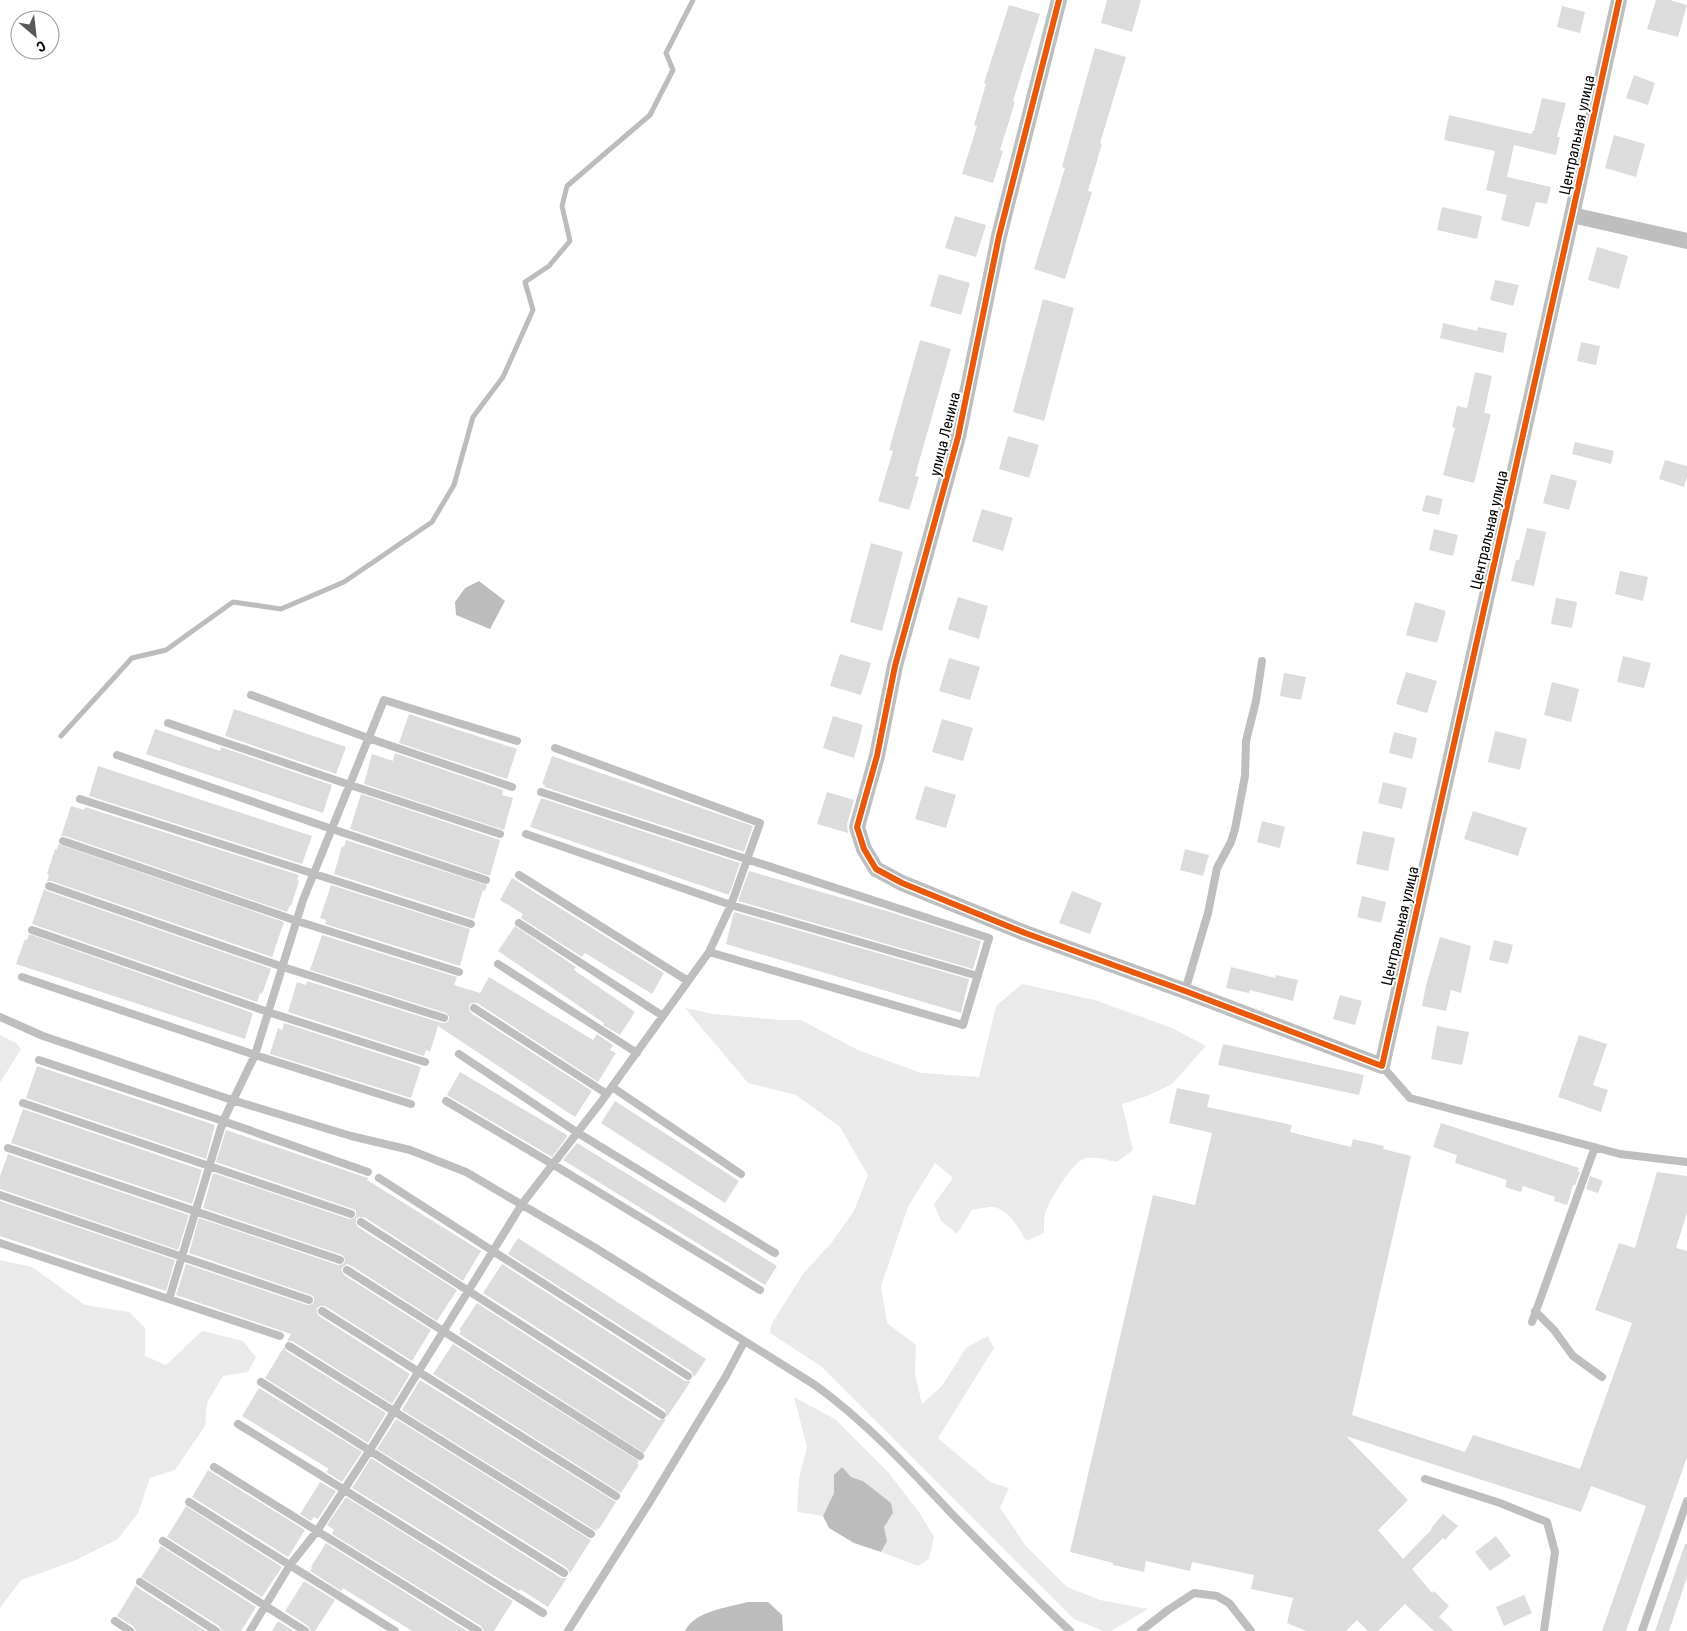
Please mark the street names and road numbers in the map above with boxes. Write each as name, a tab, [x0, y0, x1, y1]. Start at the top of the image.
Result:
street label: Центральная улица	[1556, 74, 1598, 196]
street label: улица Ленина	[926, 390, 964, 478]
street label: Центральная улица	[1467, 469, 1511, 591]
street label: Центральная улица	[1378, 865, 1422, 987]

